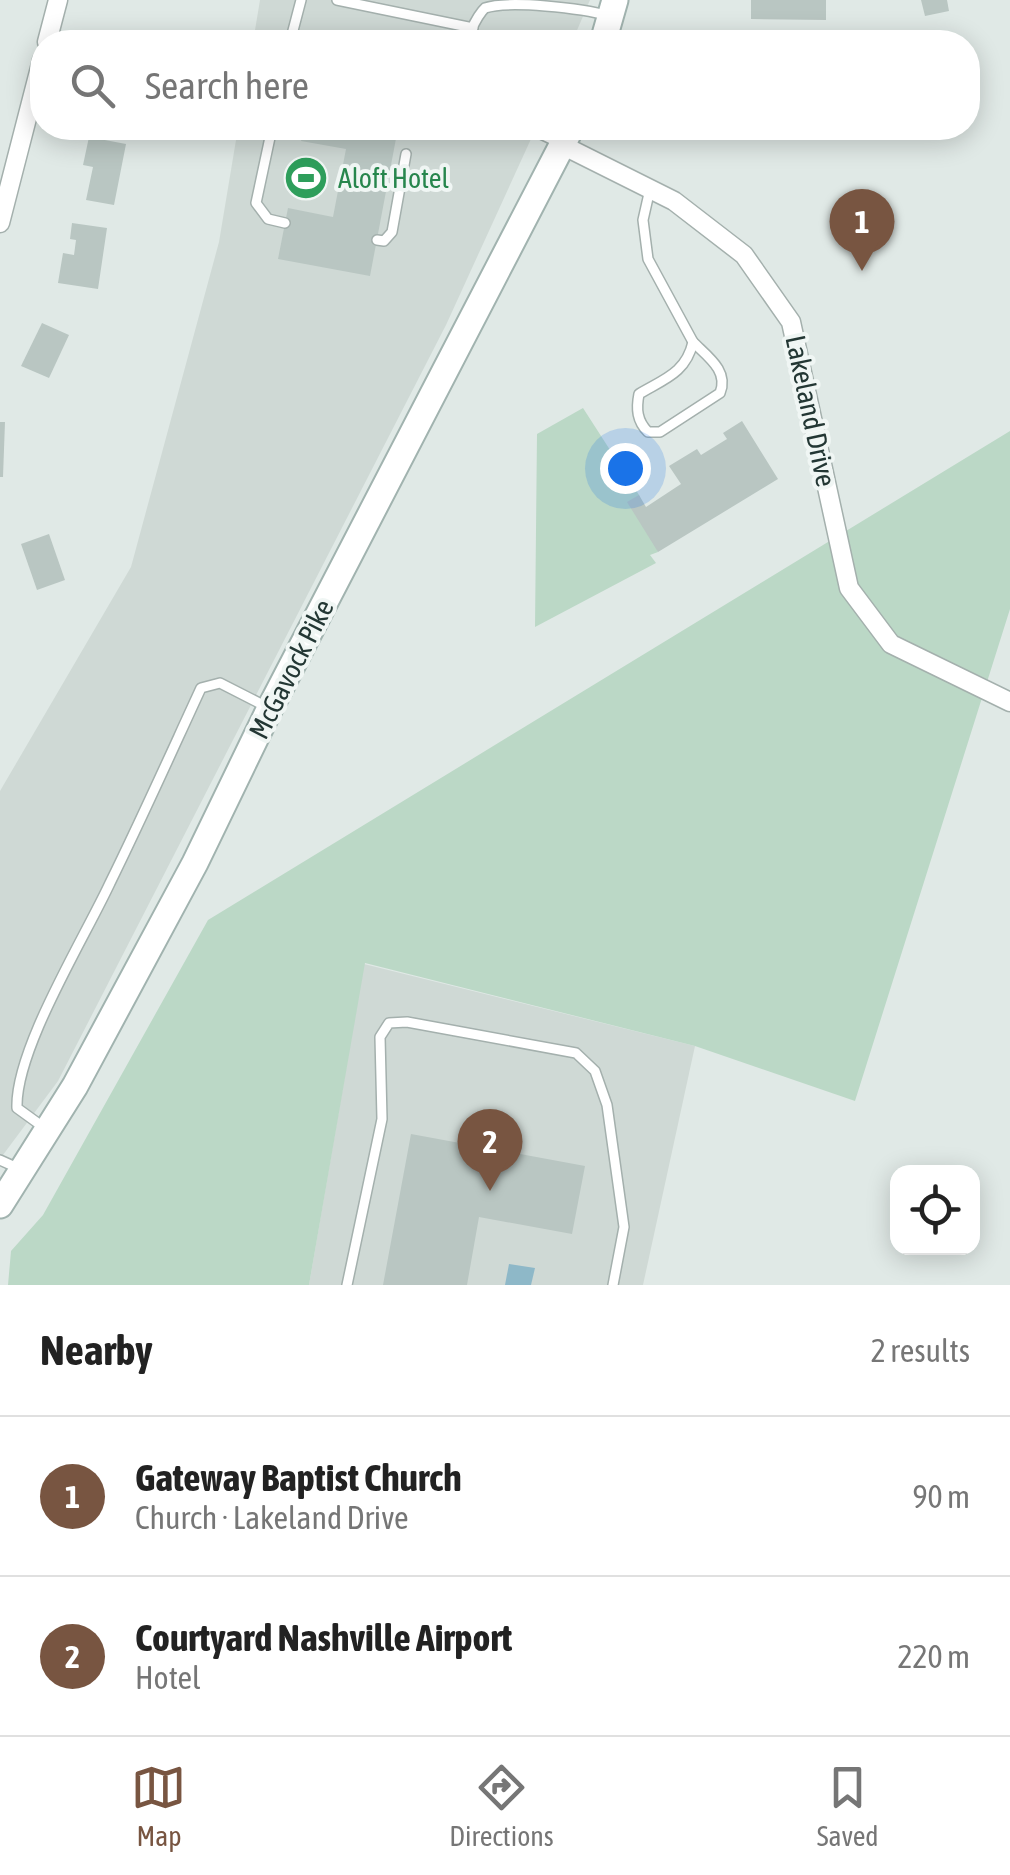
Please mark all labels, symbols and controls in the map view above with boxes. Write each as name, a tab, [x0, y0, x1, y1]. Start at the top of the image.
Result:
search box	[30, 30, 980, 140]
icon: search	[65, 58, 120, 113]
text: Search here	[145, 64, 309, 107]
sports icon: Aloft Hotel	[283, 155, 329, 201]
place label: Aloft Hotel	[338, 162, 450, 194]
pin: 1	[830, 188, 894, 271]
street label: Lakeland Drive	[779, 332, 843, 490]
your location	[600, 443, 651, 494]
street label: McGavock Pike	[242, 594, 340, 744]
pin: 2	[458, 1108, 522, 1191]
map controls	[890, 1165, 980, 1255]
button: locate	[890, 1165, 980, 1255]
text: Nearby	[40, 1326, 153, 1374]
text: 2 results	[871, 1332, 970, 1369]
text: Gateway Baptist Church	[135, 1456, 462, 1499]
text: 1	[65, 1478, 80, 1515]
text: 90 m	[912, 1478, 970, 1515]
text: Church · Lakeland Drive	[135, 1499, 409, 1536]
text: Courtyard Nashville Airport	[135, 1616, 512, 1659]
text: 2	[65, 1638, 80, 1675]
text: 220 m	[897, 1638, 970, 1675]
text: Hotel	[135, 1659, 201, 1696]
tab: Map	[131, 1760, 186, 1852]
tab: Directions	[449, 1760, 554, 1852]
tab: Saved	[817, 1760, 879, 1852]

